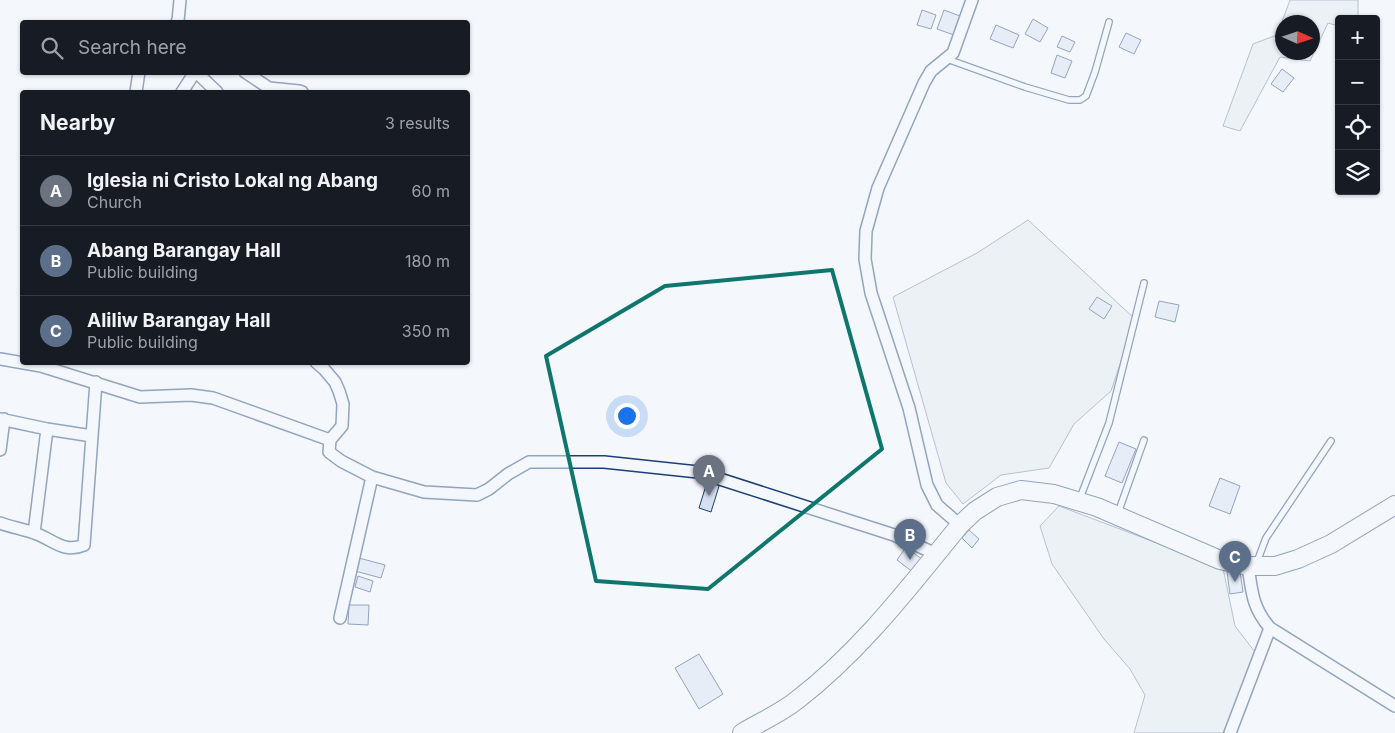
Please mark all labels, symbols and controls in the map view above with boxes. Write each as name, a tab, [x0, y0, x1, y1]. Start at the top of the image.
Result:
north arrow	[1275, 15, 1320, 60]
map controls	[1335, 15, 1380, 195]
button: +	[1335, 15, 1380, 60]
search box	[20, 20, 470, 75]
icon: search	[38, 34, 66, 62]
text: Search here	[78, 36, 187, 59]
button: −	[1335, 60, 1380, 105]
button: locate	[1335, 105, 1380, 150]
text: Nearby	[40, 110, 115, 135]
text: 3 results	[385, 113, 450, 133]
button: layers	[1335, 150, 1380, 195]
text: Iglesia ni Cristo Lokal ng Abang	[87, 169, 378, 192]
text: A	[50, 181, 62, 201]
text: 60 m	[411, 181, 450, 201]
text: Church	[87, 192, 142, 212]
text: Abang Barangay Hall	[87, 239, 281, 262]
text: B	[51, 251, 61, 271]
text: 180 m	[405, 251, 450, 271]
text: Public building	[87, 262, 198, 282]
text: Aliliw Barangay Hall	[87, 309, 271, 332]
text: C	[50, 321, 62, 341]
text: 350 m	[402, 321, 450, 341]
text: Public building	[87, 332, 198, 352]
your location	[614, 403, 640, 429]
pin: A	[693, 455, 725, 496]
pin: B	[894, 519, 926, 560]
pin: C	[1219, 541, 1251, 582]

